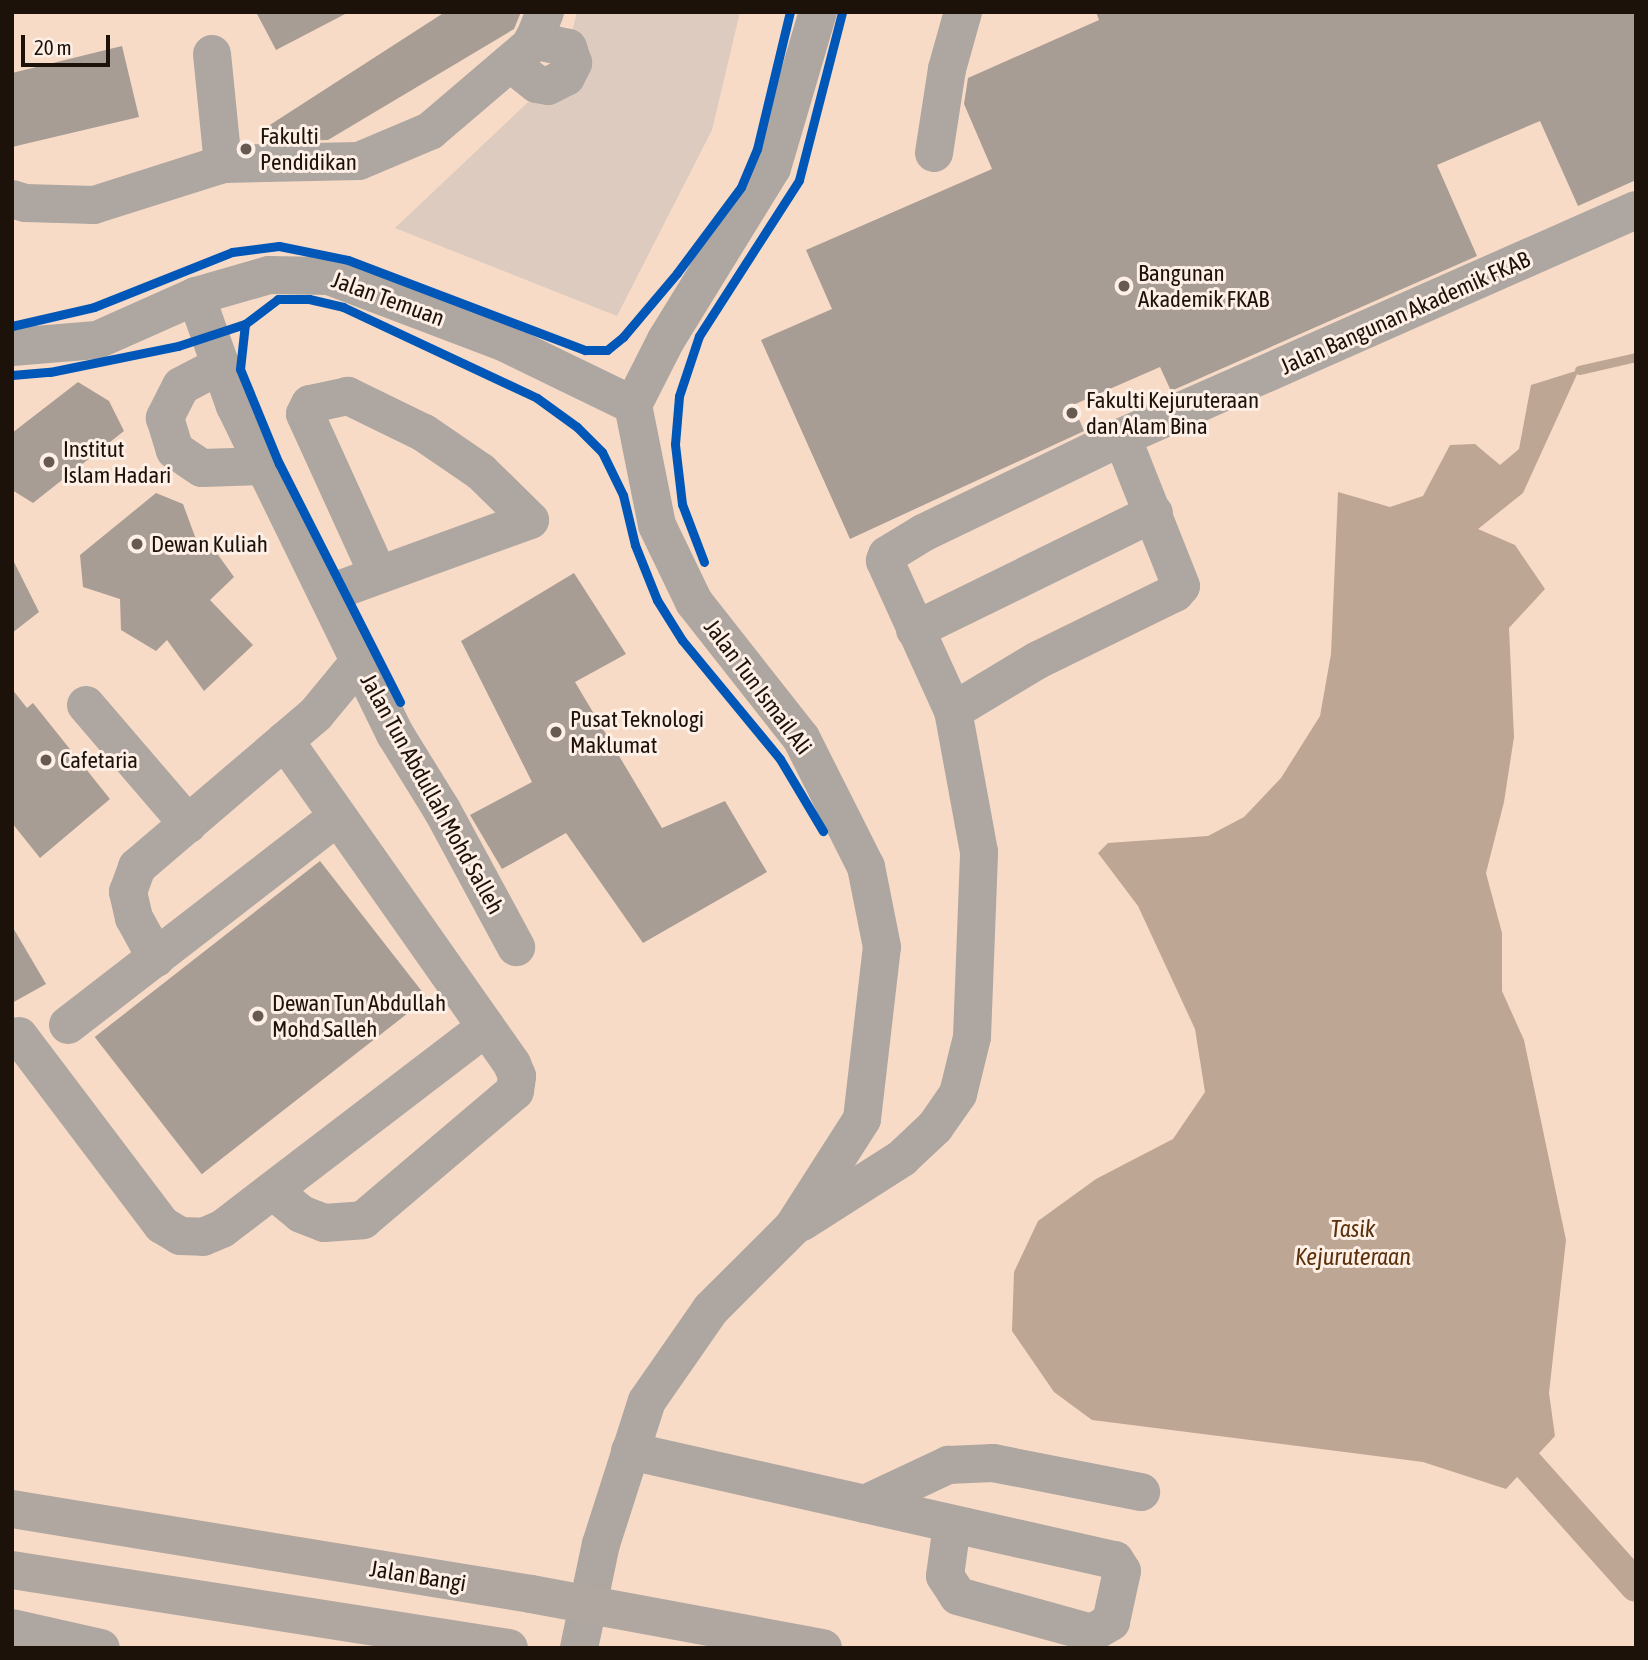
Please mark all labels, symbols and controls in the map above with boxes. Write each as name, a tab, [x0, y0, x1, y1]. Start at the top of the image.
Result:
scale bar	[24, 21, 114, 65]
text: 20 m	[34, 35, 72, 59]
place label: Fakulti Pendidikan	[260, 122, 357, 176]
marker: Fakulti Pendidikan	[238, 141, 254, 157]
street label: Jalan Bangunan Akademik FKAB	[1276, 245, 1534, 381]
place label: Bangunan Akademik FKAB	[1138, 259, 1269, 313]
street label: Jalan Temuan	[328, 266, 448, 332]
marker: Bangunan Akademik FKAB	[1116, 278, 1132, 294]
place label: Fakulti Kejuruteraan dan Alam Bina	[1086, 386, 1259, 440]
marker: Fakulti Kejuruteraan dan Alam Bina	[1064, 405, 1080, 421]
place label: Institut Islam Hadari	[63, 435, 171, 489]
marker: Institut Islam Hadari	[41, 454, 57, 470]
place label: Dewan Kuliah	[151, 530, 268, 558]
marker: Dewan Kuliah	[129, 536, 145, 552]
street label: Jalan Tun Ismail Ali	[698, 614, 818, 760]
street label: Jalan Tun Abdullah Mohd Salleh	[354, 669, 510, 919]
place label: Pusat Teknologi Maklumat	[570, 705, 704, 759]
marker: Pusat Teknologi Maklumat	[548, 724, 564, 740]
place label: Cafetaria	[60, 746, 138, 774]
marker: Cafetaria	[38, 752, 54, 768]
place label: Dewan Tun Abdullah Mohd Salleh	[272, 989, 446, 1043]
marker: Dewan Tun Abdullah Mohd Salleh	[250, 1008, 266, 1024]
water label: Tasik Kejuruteraan	[1295, 1215, 1411, 1271]
street label: Jalan Bangi	[368, 1555, 468, 1597]

